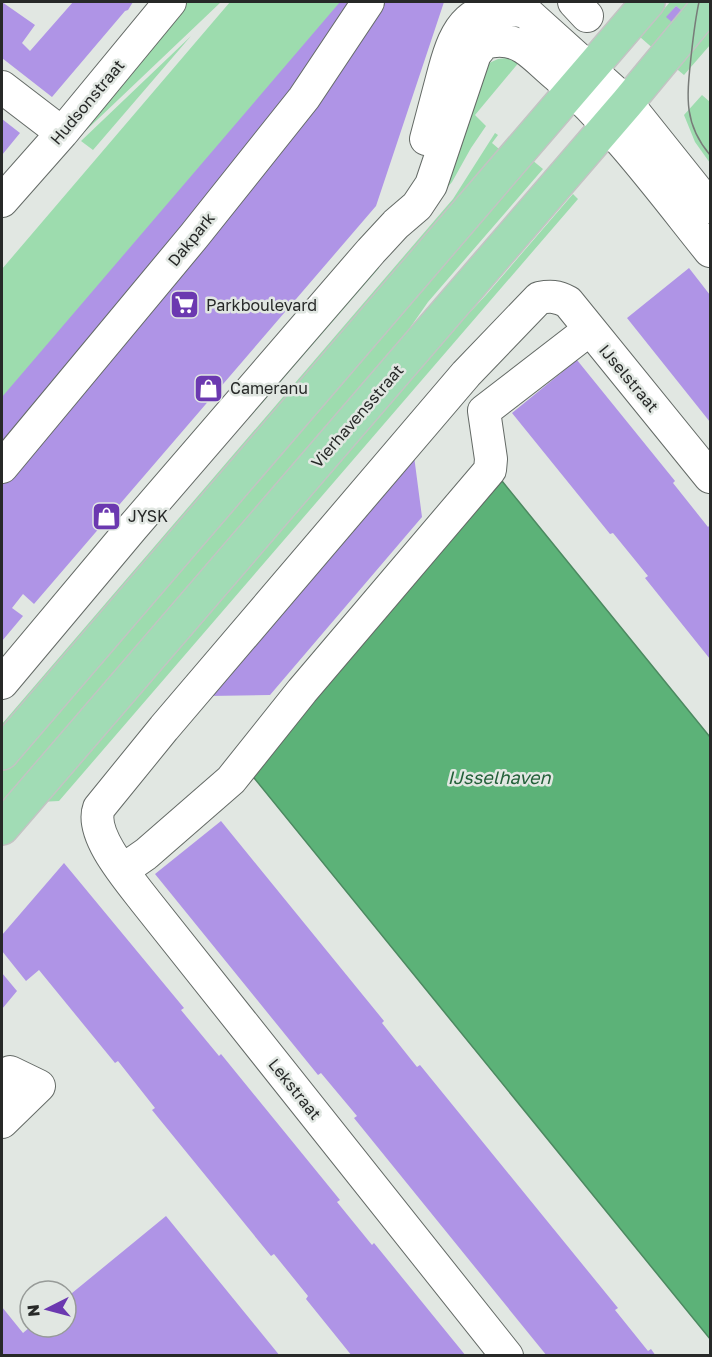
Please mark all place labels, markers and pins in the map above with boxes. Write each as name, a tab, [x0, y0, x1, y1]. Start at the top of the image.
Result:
supermarket icon: Parkboulevard	[169, 289, 201, 321]
place label: Parkboulevard	[206, 295, 317, 315]
shop icon: Cameranu	[193, 372, 225, 404]
place label: Cameranu	[230, 378, 308, 398]
shop icon: JYSK	[91, 500, 123, 532]
place label: JYSK	[128, 506, 168, 526]

